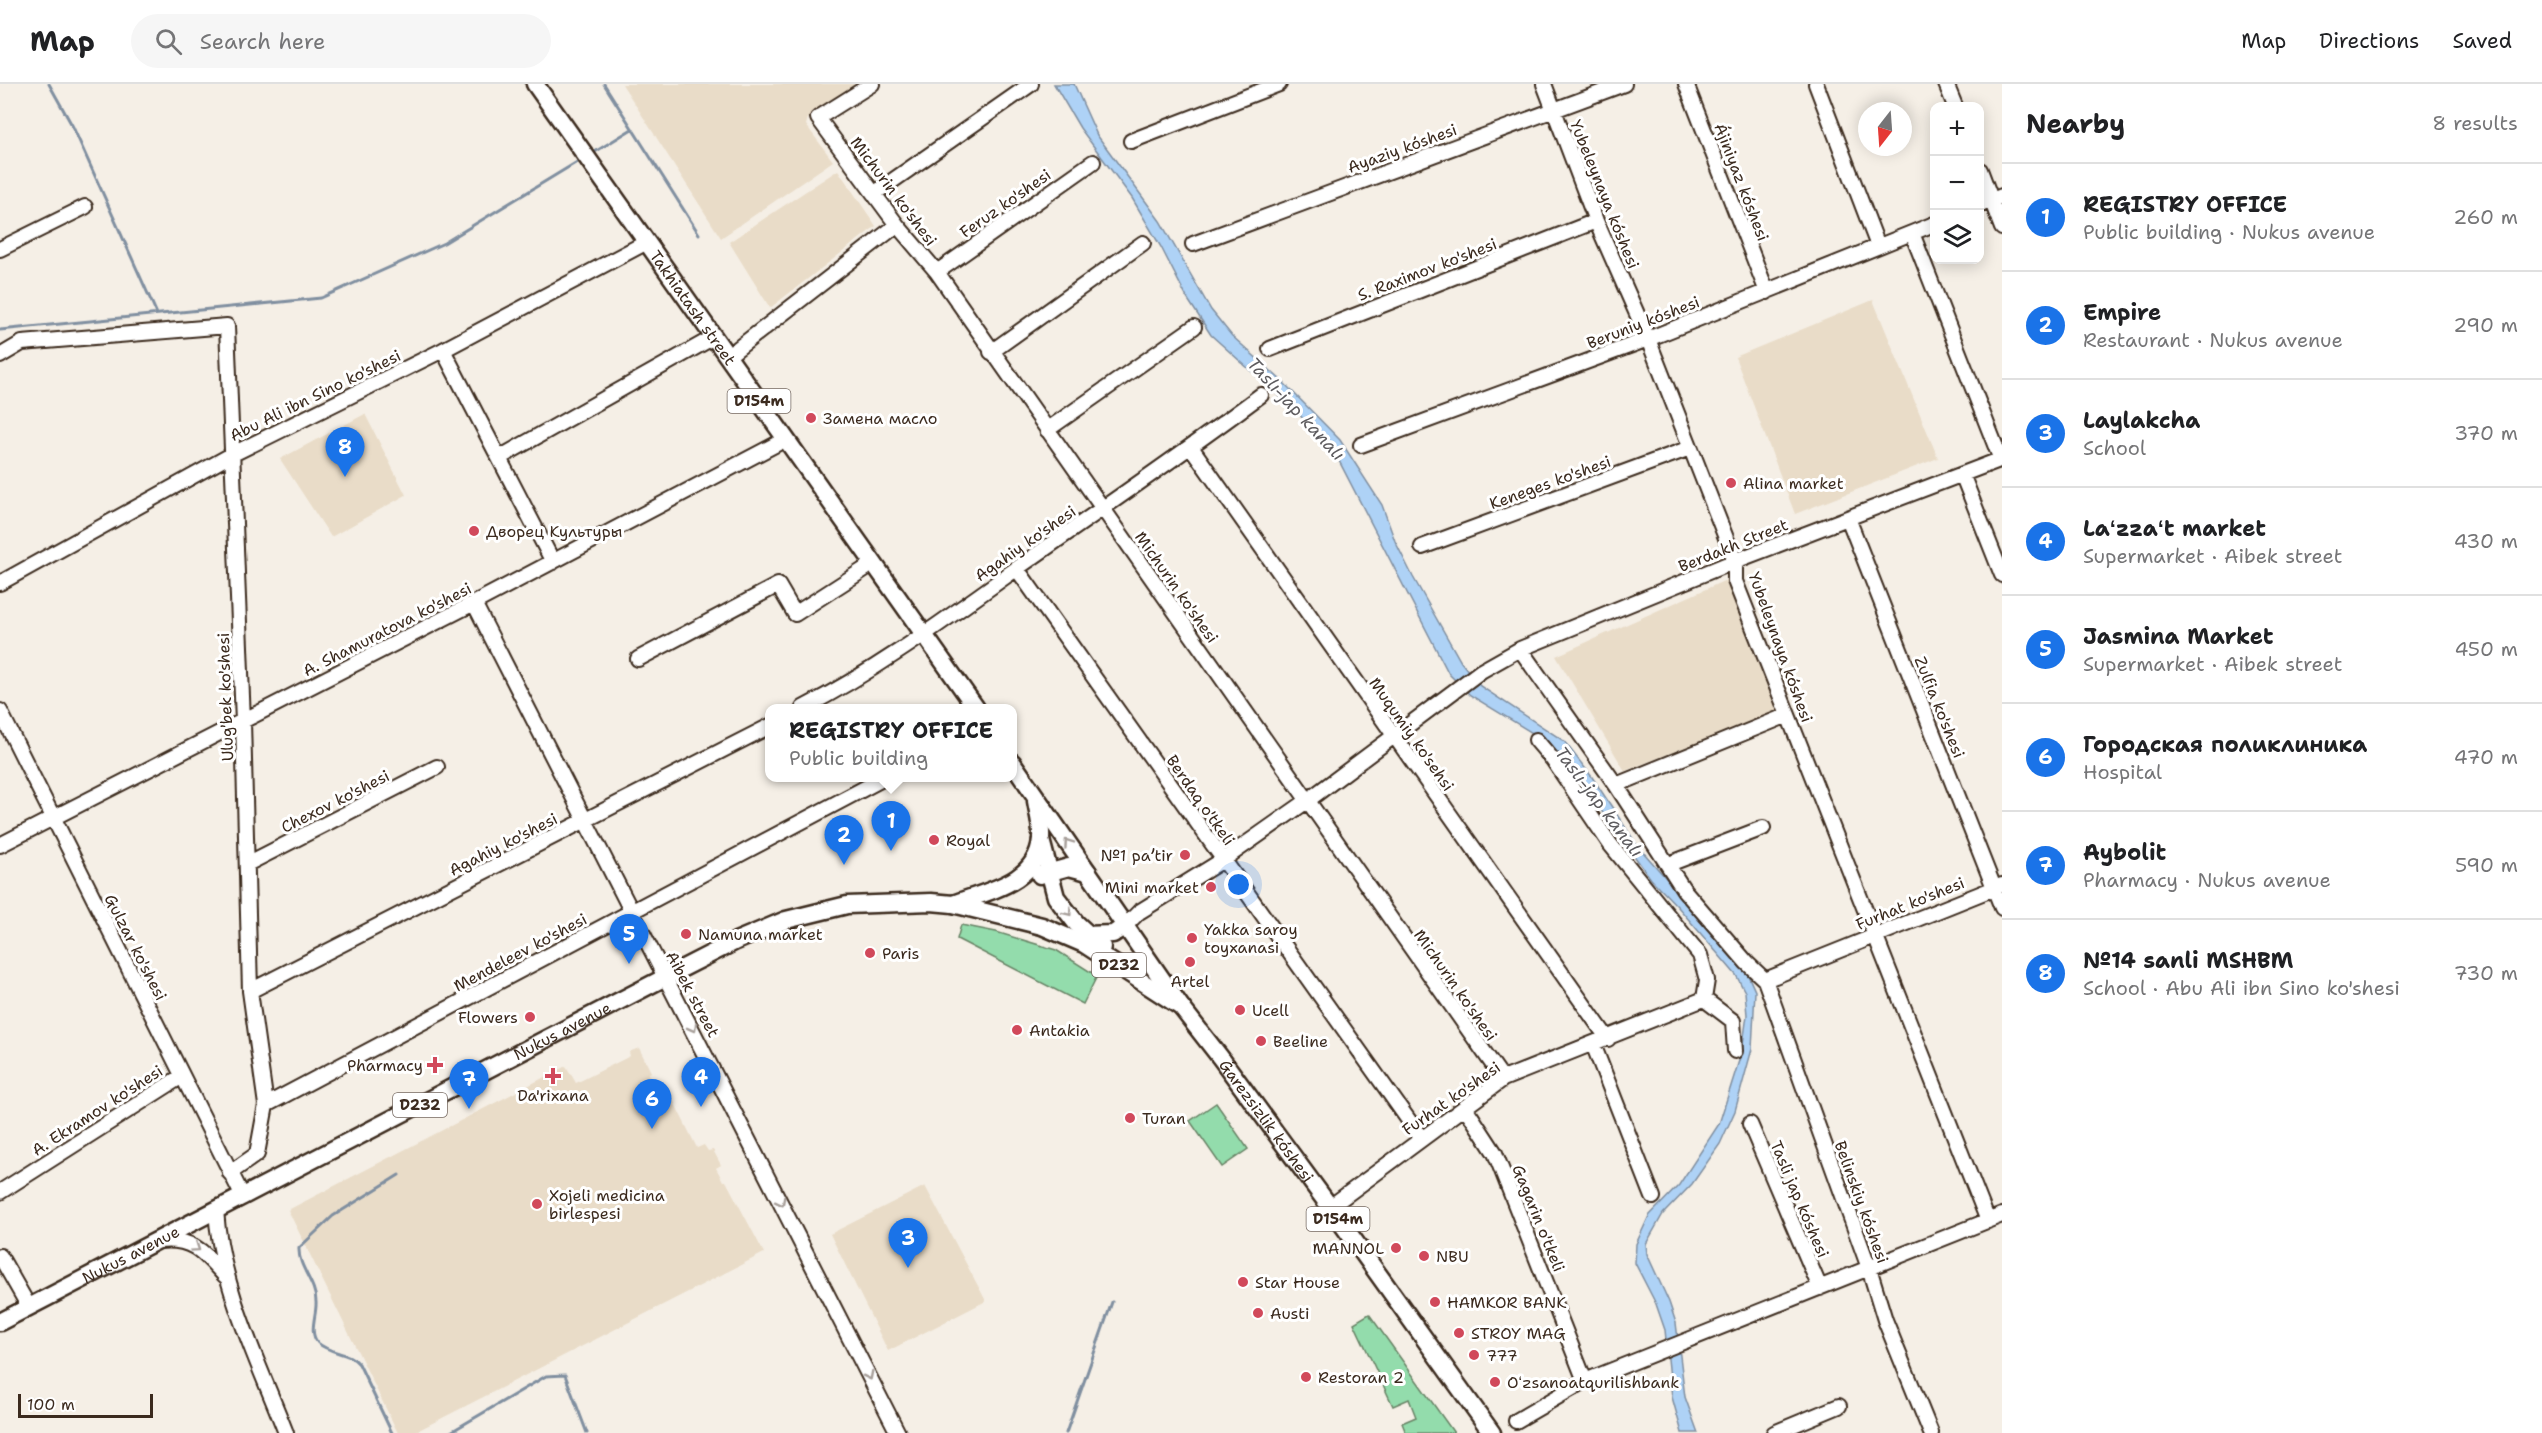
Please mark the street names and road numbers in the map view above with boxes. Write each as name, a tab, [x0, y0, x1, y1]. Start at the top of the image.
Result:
street label: Yubeleynaya kóshesi	[1565, 117, 1644, 272]
street label: Ayaziy kóshesi	[1345, 119, 1460, 178]
street label: Ájiniyaz kóshesi	[1709, 120, 1774, 244]
street label: Michurin ko'shesi	[846, 132, 942, 250]
street label: Feruz ko'shesi	[956, 164, 1055, 243]
street label: S. Raximov ko'shesi	[1355, 233, 1500, 306]
street label: Takhiatash street	[645, 246, 741, 370]
street label: Beruniy kóshesi	[1584, 291, 1703, 354]
street label: Abu Ali ibn Sino ko'shesi	[226, 345, 404, 446]
road number: D154m	[728, 389, 790, 413]
street label: Keneges ko'shesi	[1486, 451, 1614, 514]
street label: Agahiy ko'shesi	[971, 501, 1080, 586]
street label: Berdakh Street	[1675, 514, 1791, 577]
street label: Michurin ko'shesi	[1130, 527, 1223, 647]
street label: Yubeleynaya kóshesi	[1744, 569, 1818, 725]
street label: A. Shamuratova ko'shesi	[299, 578, 475, 681]
street label: Ulug'bek ko'shesi	[213, 632, 238, 762]
street label: Zulfia ko'shesi	[1910, 653, 1969, 761]
street label: Muqumiy ko'sehsi	[1364, 673, 1459, 795]
street label: Berdaq o'tkeli	[1162, 751, 1240, 850]
street label: Chexov ko'shesi	[277, 765, 393, 838]
street label: Agahiy ko'shesi	[445, 808, 561, 881]
street label: Furhat ko'shesi	[1853, 872, 1968, 935]
street label: Gulzar ko'shesi	[100, 890, 171, 1004]
street label: Mendeleev ko'shesi	[450, 908, 591, 996]
street label: Michurin ko'shesi	[1409, 925, 1502, 1045]
street label: Aibek street	[661, 947, 724, 1041]
road number: D232	[1092, 953, 1146, 977]
street label: Nukus avenue	[510, 997, 615, 1065]
street label: Ǵarezsizlik kóshesi	[1214, 1055, 1318, 1187]
street label: Furhat ko'shesi	[1398, 1057, 1504, 1140]
street label: A. Ekramov ko'shesi	[28, 1060, 167, 1161]
road number: D232	[393, 1093, 447, 1117]
street label: Tasli jap kóshesi	[1765, 1137, 1834, 1261]
street label: Belinskiy kóshesi	[1830, 1138, 1893, 1266]
street label: Gagarin o'tkeli	[1507, 1161, 1570, 1275]
road number: D154m	[1306, 1207, 1370, 1231]
street label: Nukus avenue	[78, 1221, 183, 1289]

